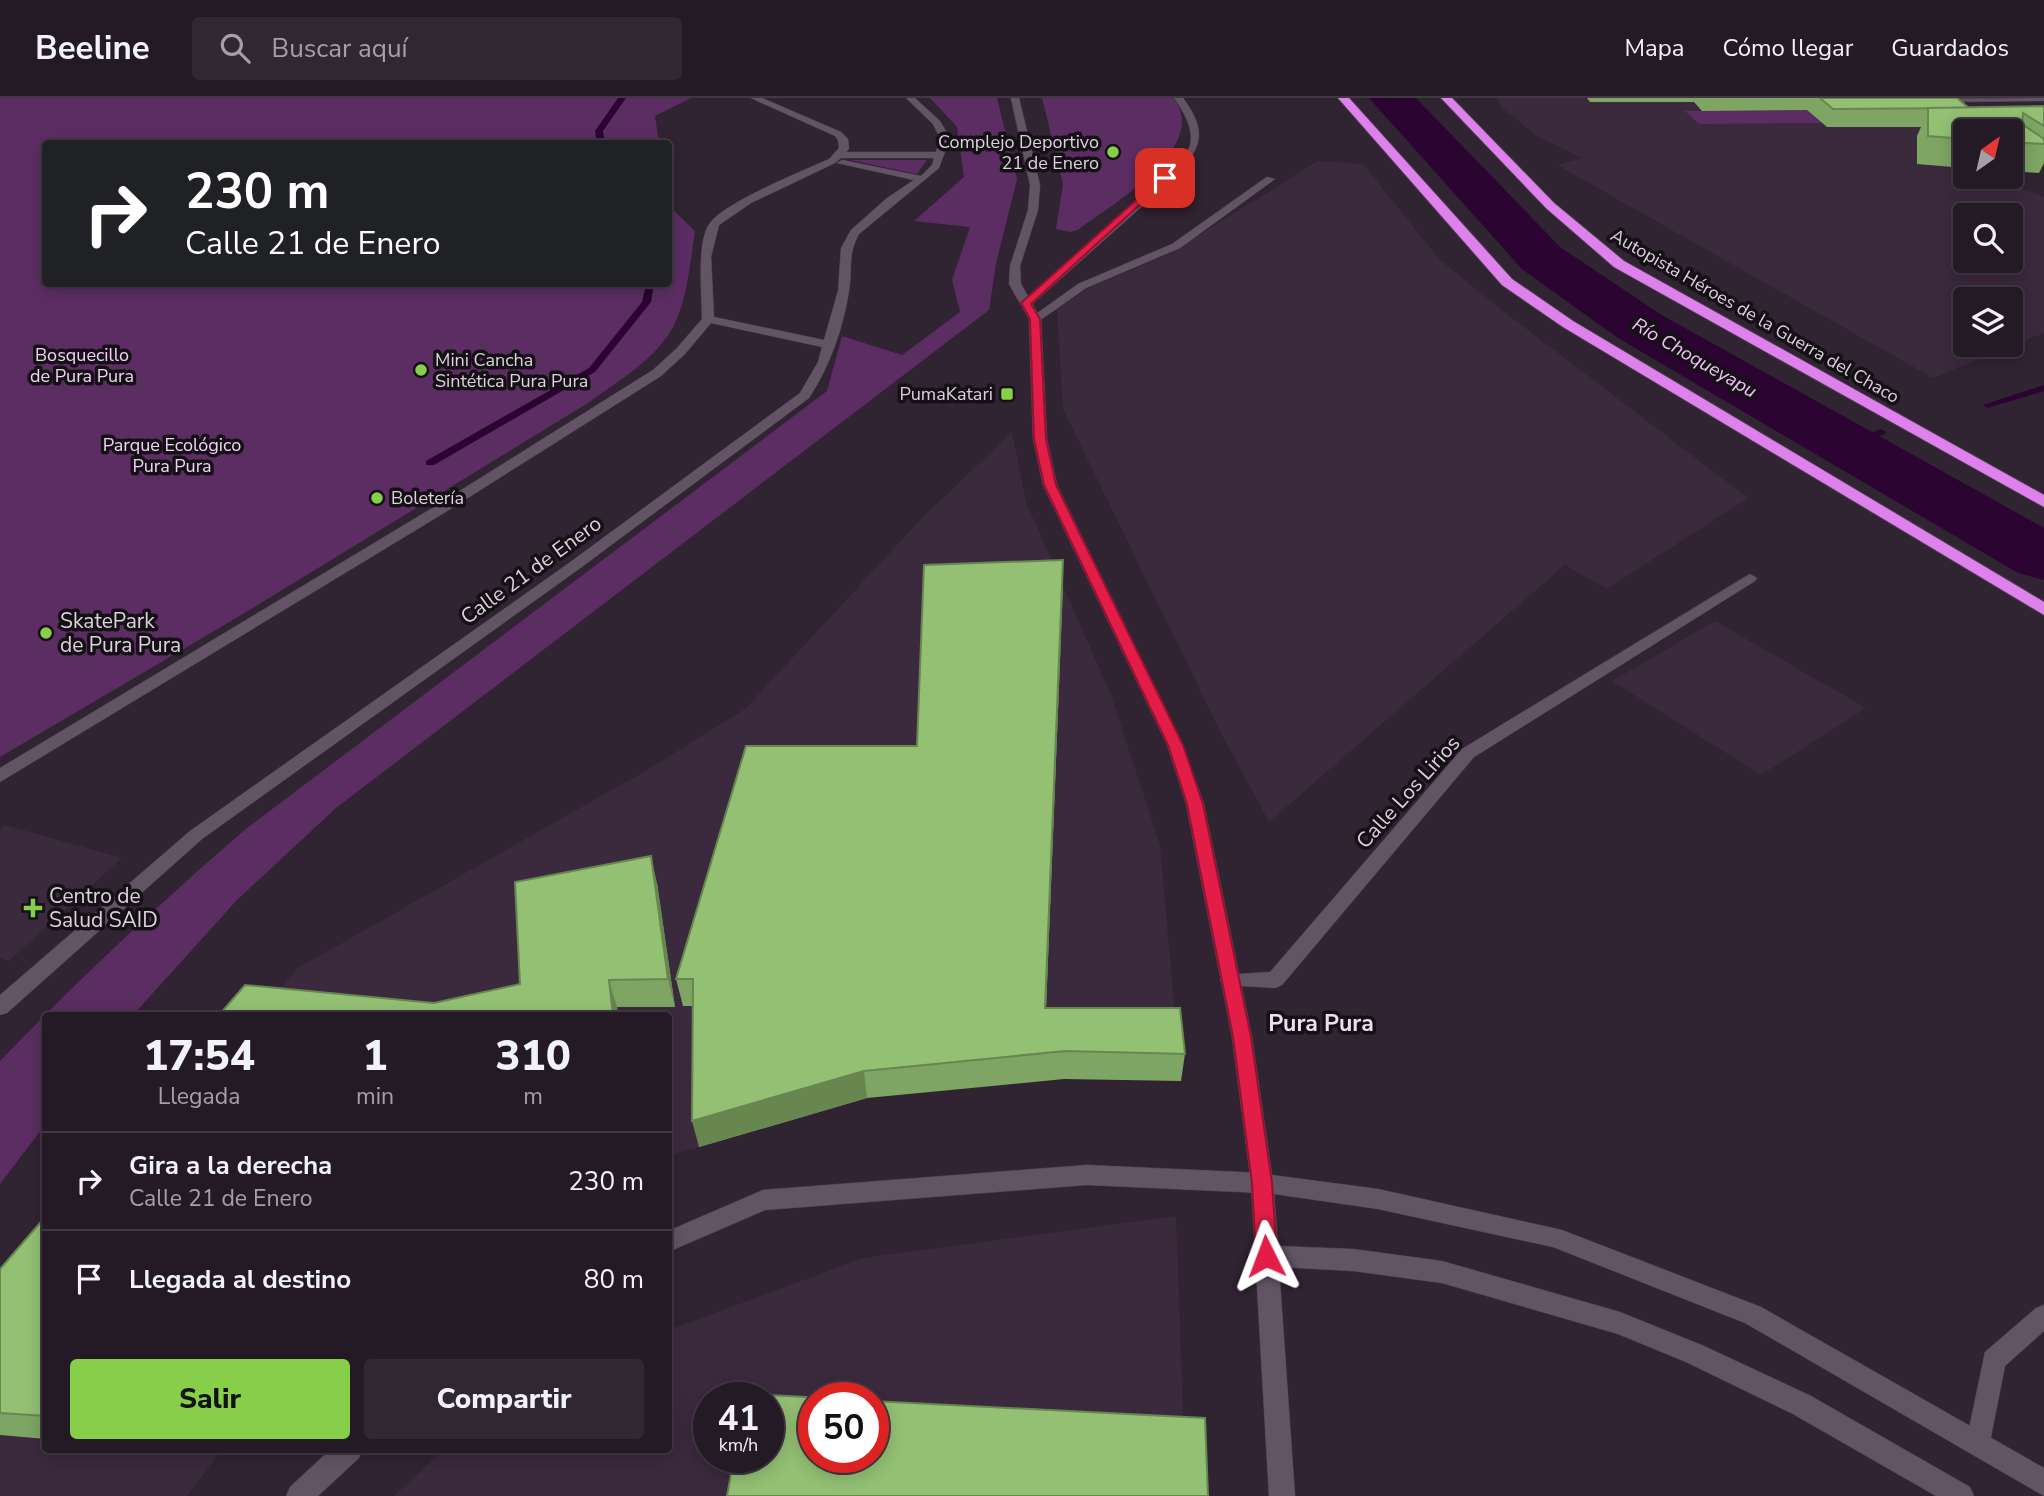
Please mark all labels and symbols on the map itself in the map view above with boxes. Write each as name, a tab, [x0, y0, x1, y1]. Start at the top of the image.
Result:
north arrow	[1953, 119, 2023, 189]
place label: Complejo Deportivo 21 de Enero	[938, 130, 1099, 175]
marker: Complejo Deportivo 21 de Enero	[1105, 144, 1121, 160]
pin	[1135, 148, 1195, 208]
street label: Autopista Héroes de la Guerra del Chaco	[1606, 223, 1904, 409]
water label: Río Choqueyapu	[1627, 312, 1762, 404]
park label: Bosquecillo de Pura Pura	[30, 343, 134, 388]
place label: Mini Cancha Sintética Pura Pura	[435, 348, 588, 393]
marker: Mini Cancha Sintética Pura Pura	[413, 362, 429, 378]
place label: PumaKatari	[899, 382, 993, 406]
marker: PumaKatari	[999, 386, 1015, 402]
park label: Parque Ecológico Pura Pura	[103, 433, 241, 478]
place label: Boletería	[391, 486, 464, 510]
marker: Boletería	[369, 490, 385, 506]
street label: Calle 21 de Enero	[455, 509, 607, 631]
place label: SkatePark de Pura Pura	[60, 607, 181, 659]
marker: SkatePark de Pura Pura	[38, 625, 54, 641]
street label: Calle Los Lirios	[1350, 730, 1466, 854]
place label: Centro de Salud SAID	[49, 882, 158, 934]
marker: Centro de Salud SAID	[23, 898, 43, 918]
district label: Pura Pura	[1268, 1008, 1374, 1039]
position arrow	[1229, 1219, 1303, 1293]
speed limit sign: 50	[798, 1382, 889, 1473]

